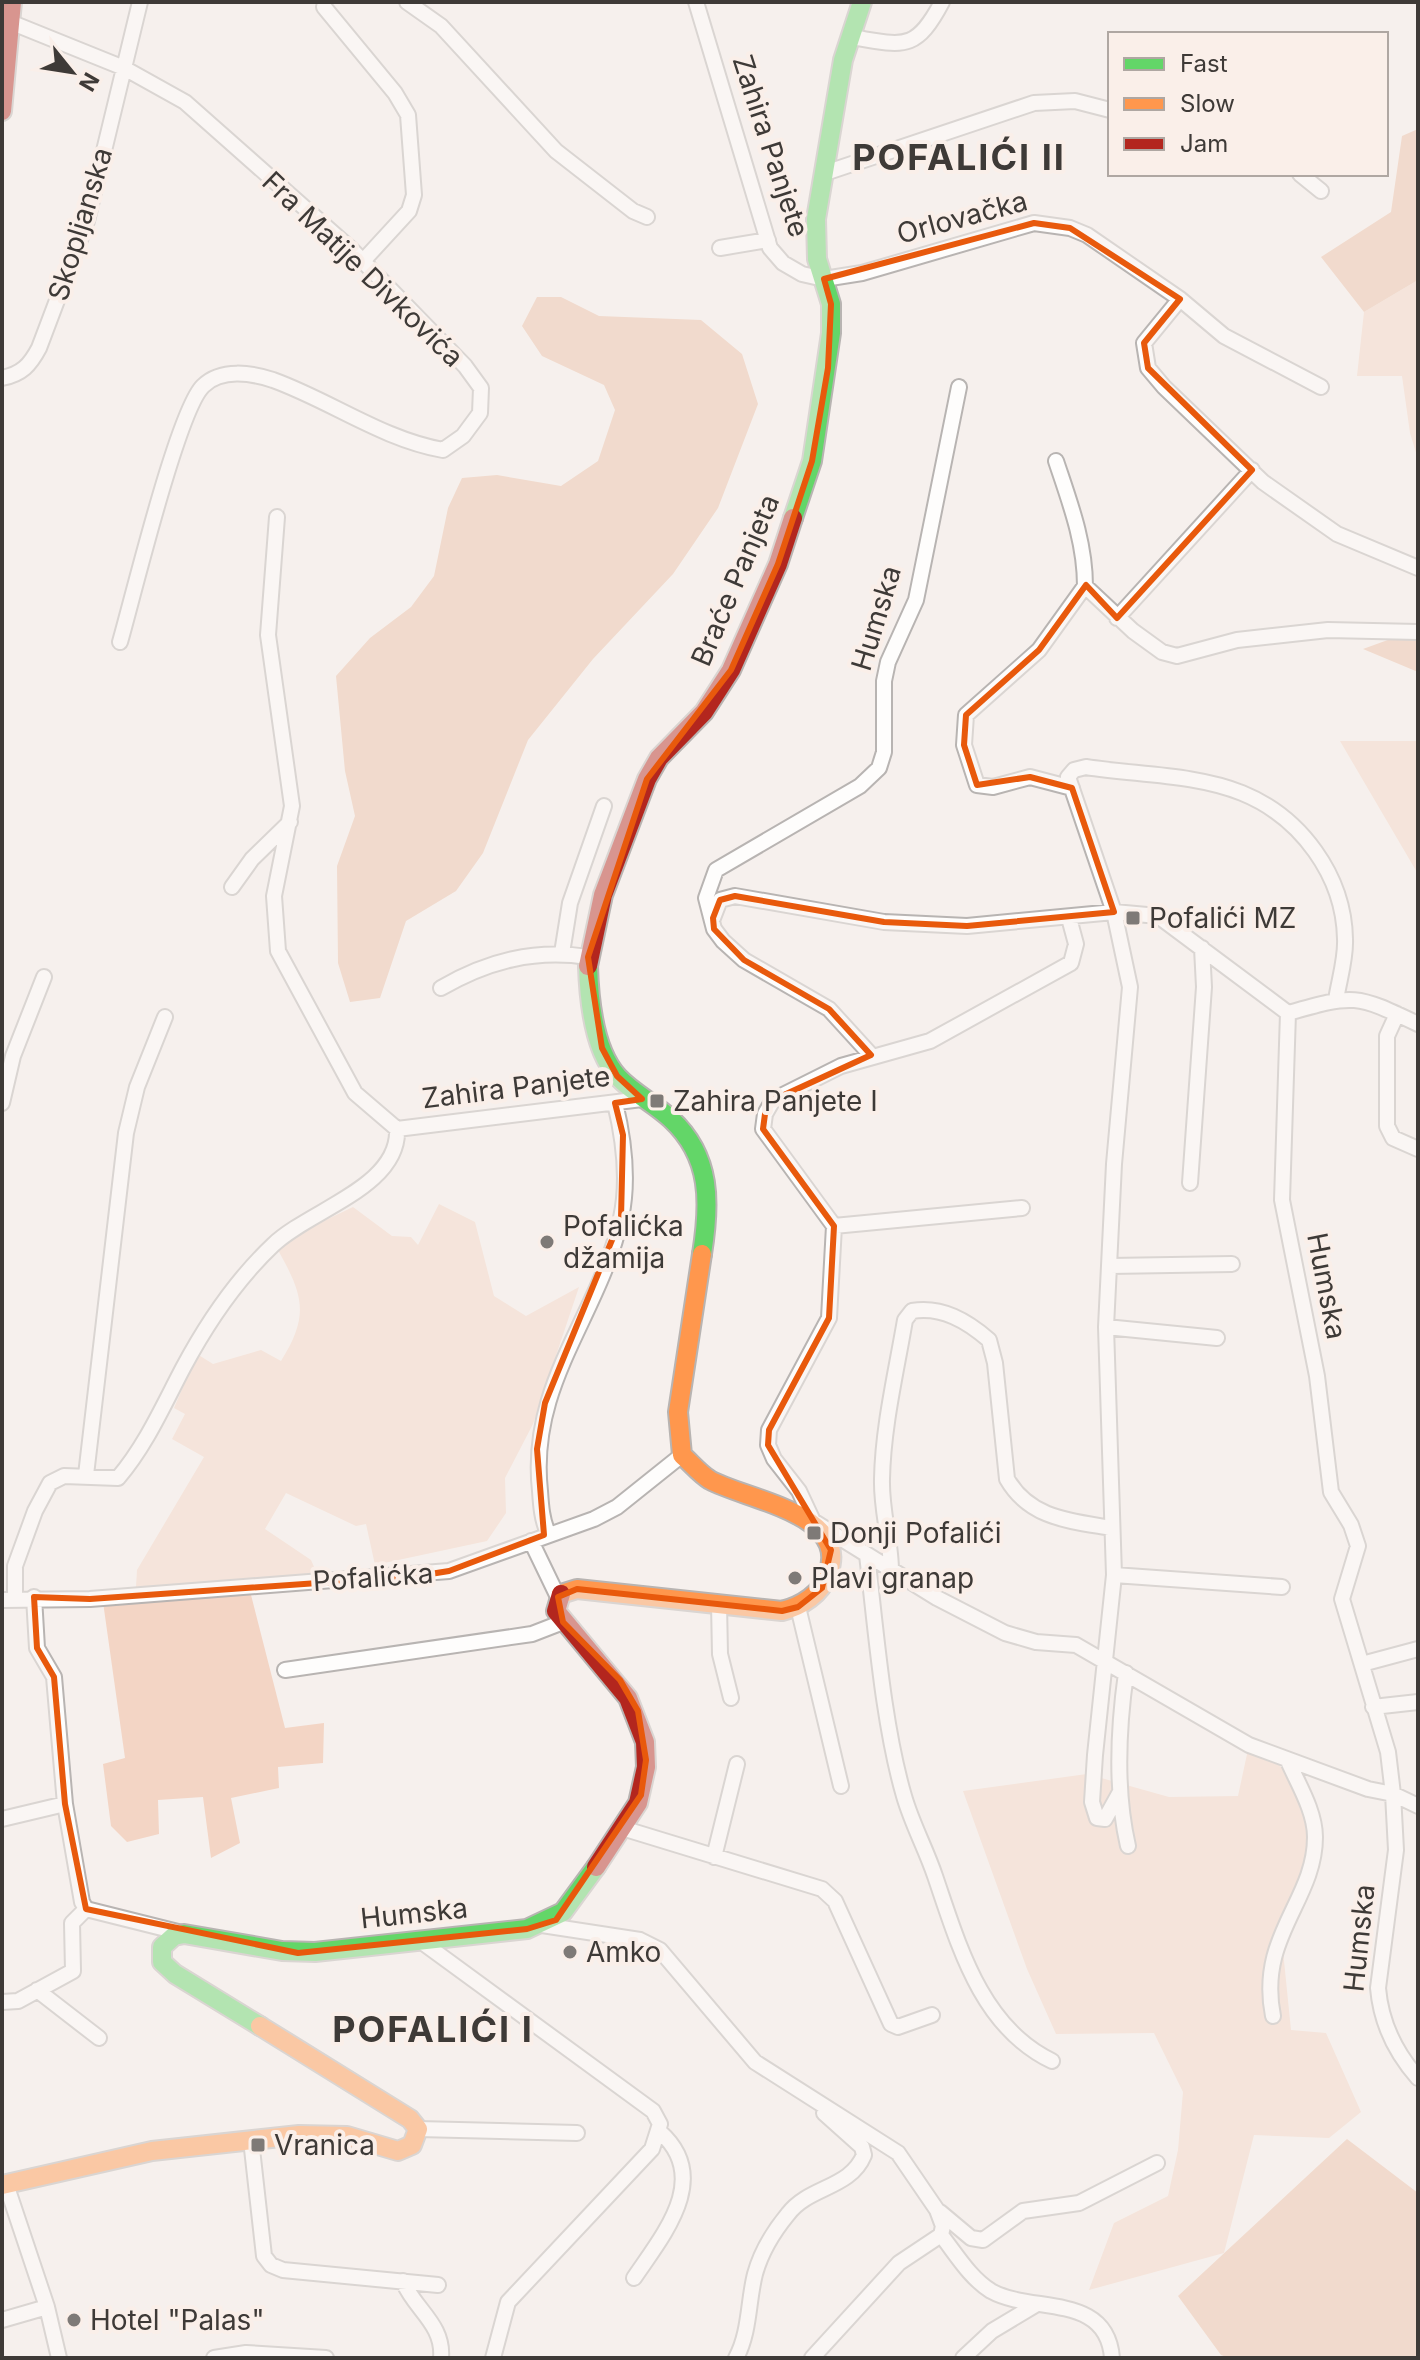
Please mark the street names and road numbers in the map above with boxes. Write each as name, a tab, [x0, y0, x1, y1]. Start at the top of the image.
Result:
street label: Zahira Panjete	[726, 51, 816, 241]
street label: Skopljanska	[41, 143, 119, 305]
street label: Fra Matije Divkovića	[255, 164, 471, 374]
street label: Orlovačka	[893, 183, 1031, 251]
street label: Braće Panjeta	[684, 489, 786, 671]
street label: Humska	[844, 562, 908, 674]
street label: Zahira Panjete	[420, 1059, 612, 1115]
street label: Humska	[1300, 1230, 1354, 1342]
street label: Pofalićka	[312, 1556, 434, 1598]
street label: Humska	[1336, 1883, 1382, 1993]
street label: Humska	[359, 1890, 469, 1936]

